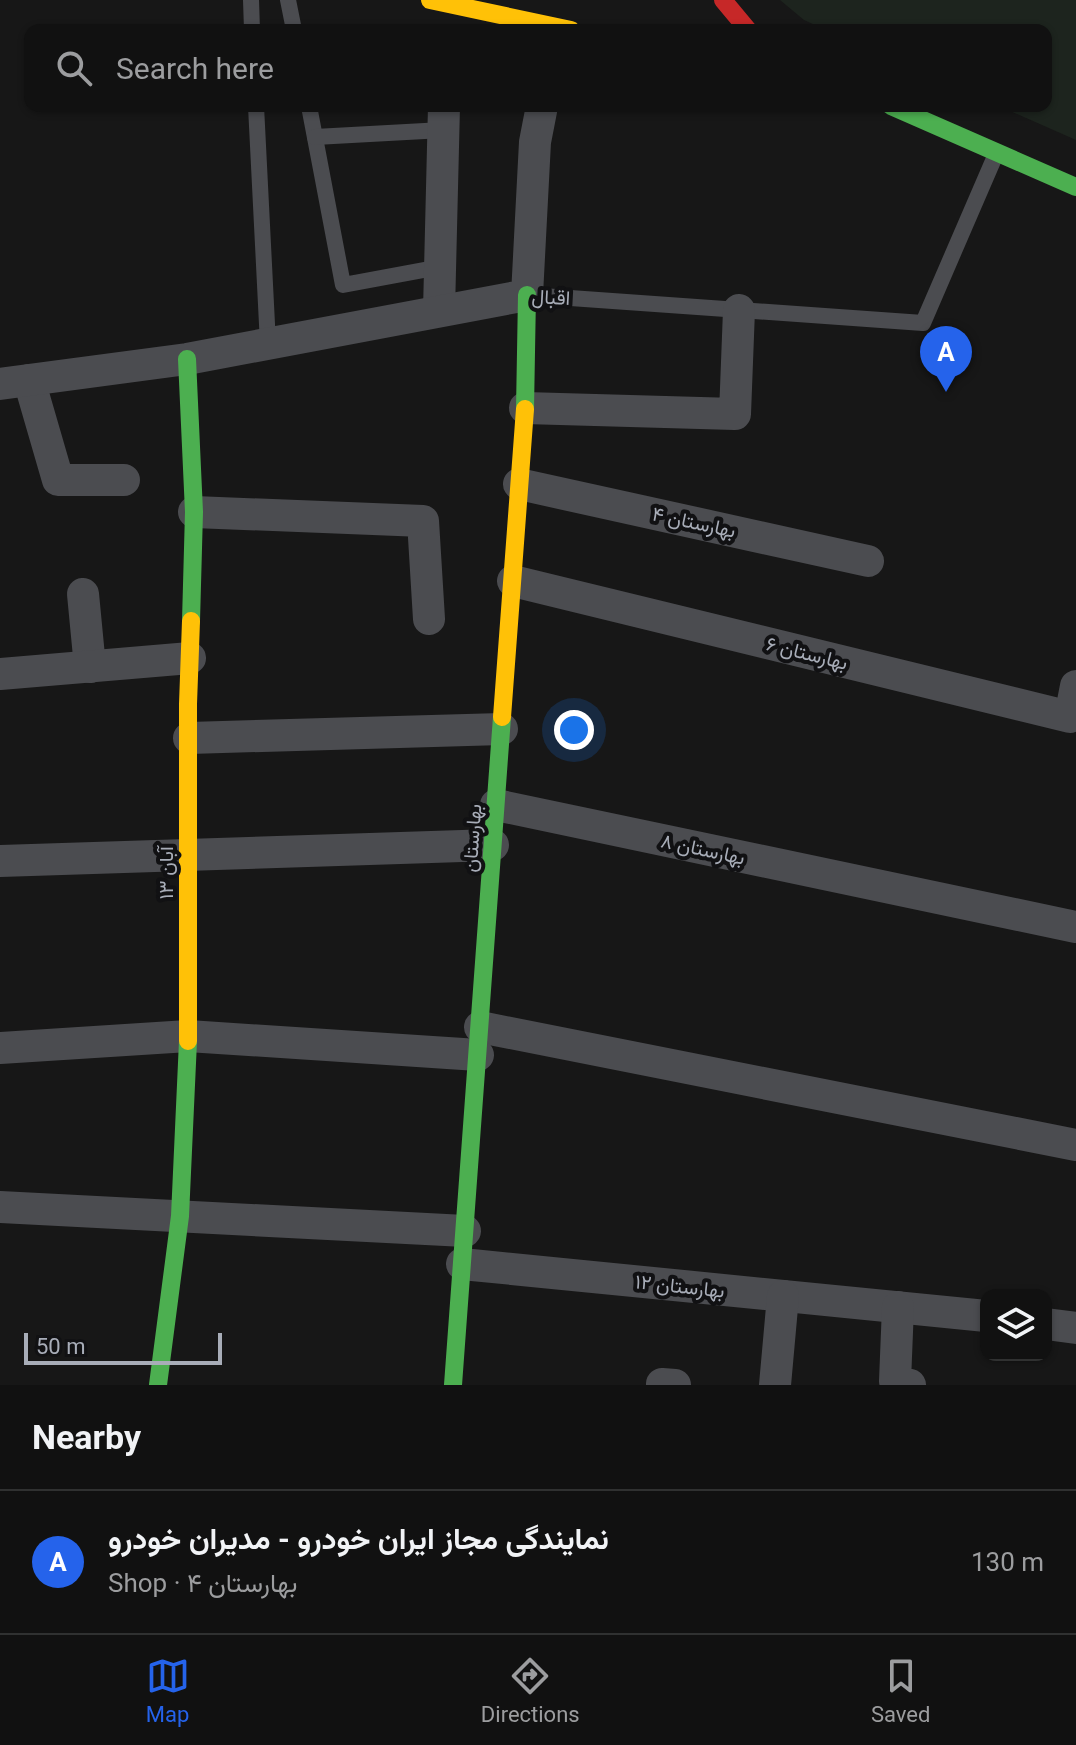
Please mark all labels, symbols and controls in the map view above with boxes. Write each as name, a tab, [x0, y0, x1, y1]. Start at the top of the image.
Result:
search box	[24, 24, 1052, 112]
icon: search	[52, 46, 96, 90]
text: Search here	[116, 51, 274, 86]
street label: اقبال	[531, 284, 571, 310]
pin: A	[920, 326, 972, 392]
street label: بهارستان ۴	[650, 501, 738, 544]
street label: بهارستان ۶	[763, 631, 850, 676]
your location	[554, 710, 594, 750]
street label: بهارستان	[458, 803, 487, 873]
street label: بهارستان ۸	[659, 828, 747, 871]
street label: ۱۳ آبان	[154, 845, 178, 900]
street label: بهارستان ۱۲	[634, 1269, 726, 1304]
map controls	[980, 1289, 1052, 1361]
button: layers	[980, 1289, 1052, 1361]
scale bar	[24, 1329, 222, 1365]
text: 50 m	[36, 1334, 85, 1359]
text: Nearby	[32, 1417, 141, 1457]
text: نمایندگی مجاز ایران خودرو - مدیران خودرو	[108, 1521, 609, 1556]
text: A	[49, 1547, 67, 1577]
text: 130 m	[971, 1547, 1044, 1577]
text: Shop · بهارستان ۴	[108, 1568, 297, 1598]
tab: Map	[146, 1654, 190, 1727]
tab: Directions	[481, 1654, 580, 1727]
tab: Saved	[871, 1654, 930, 1727]

